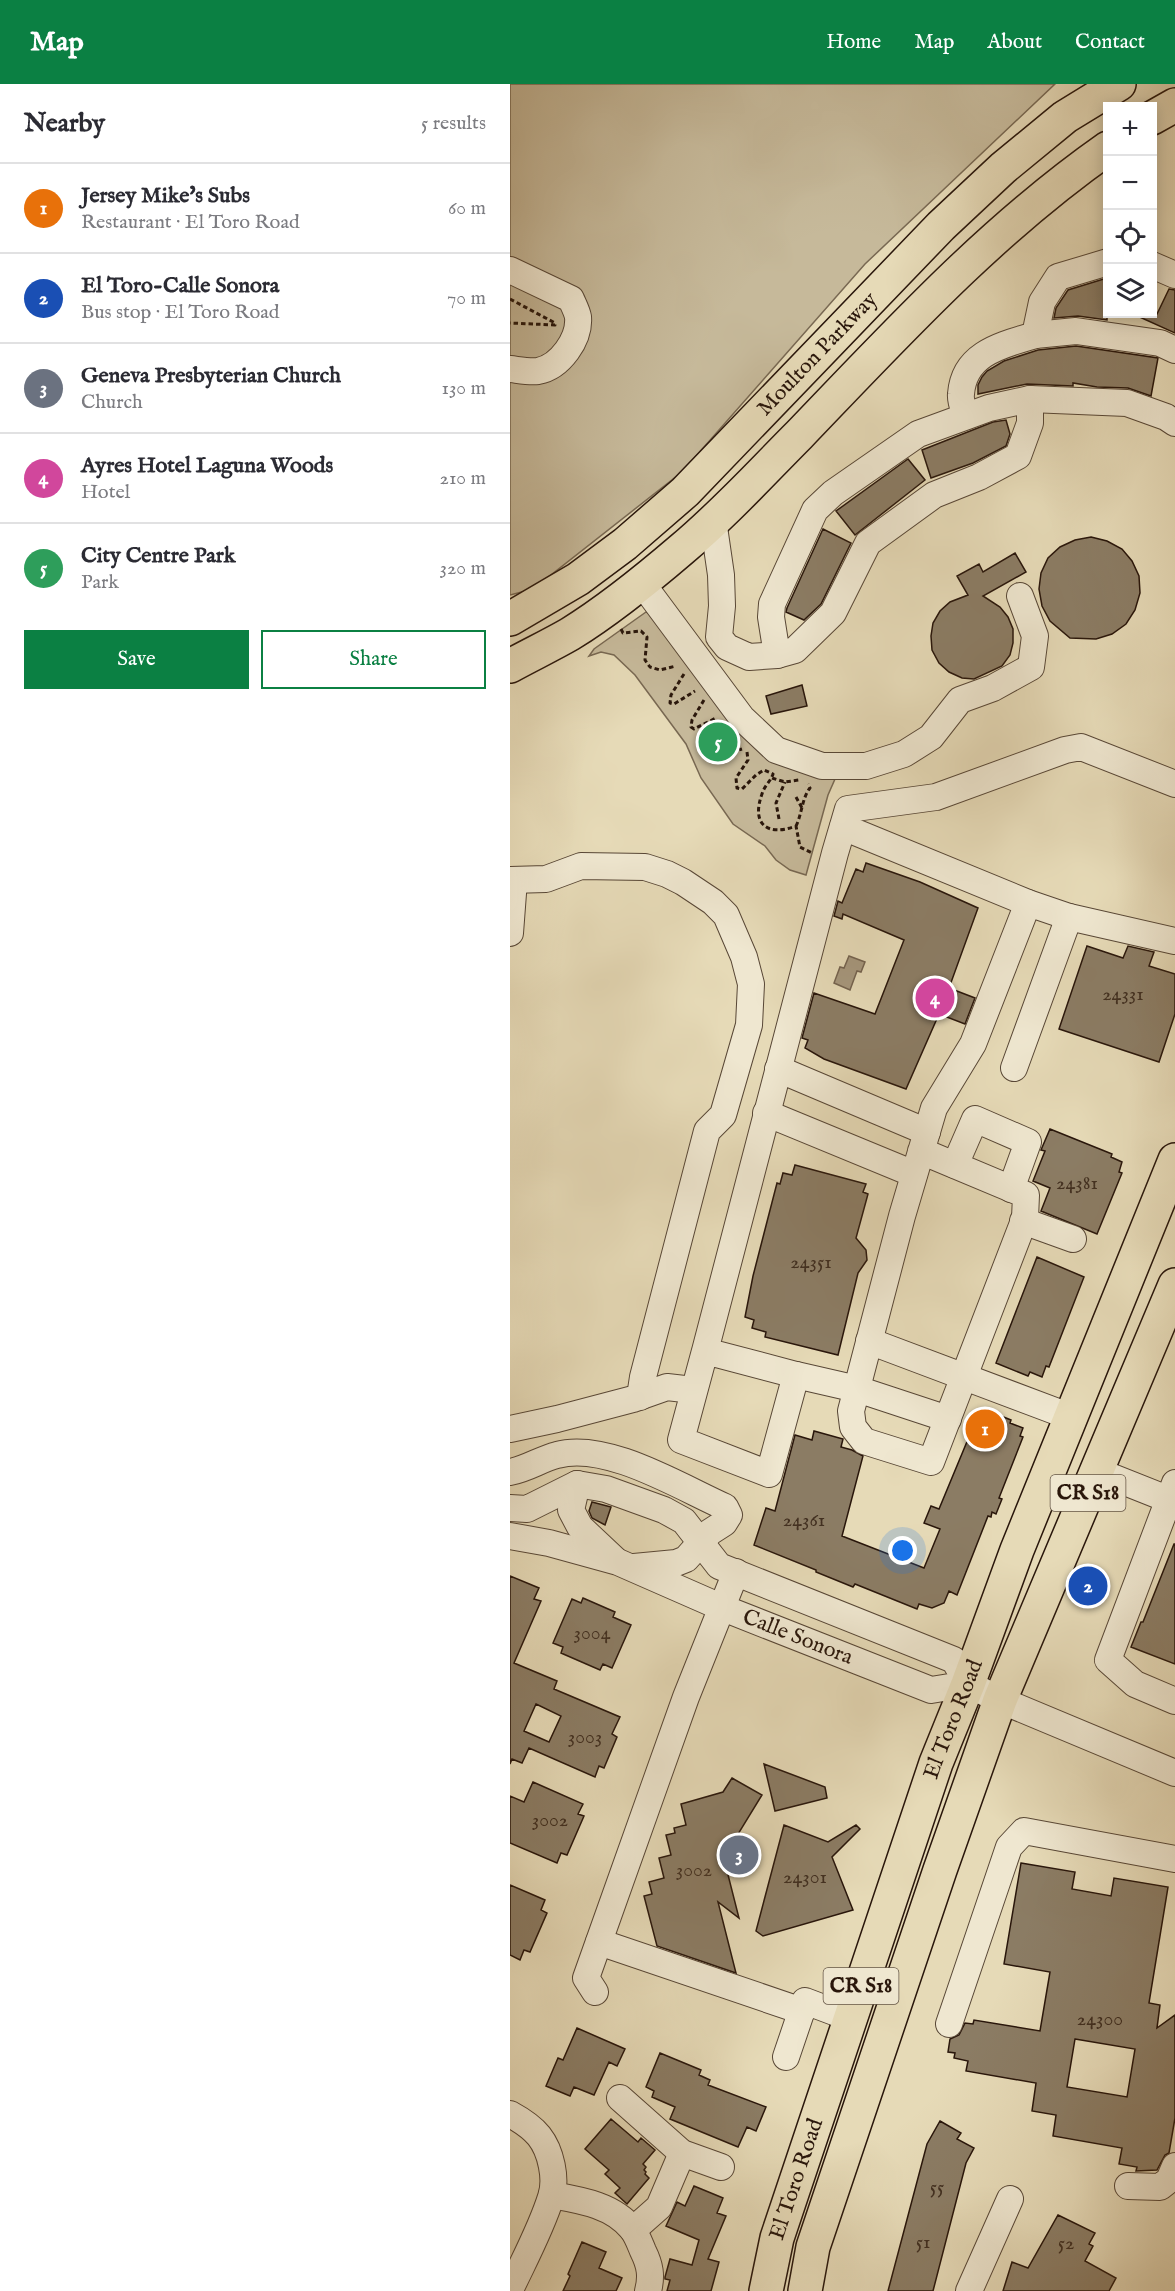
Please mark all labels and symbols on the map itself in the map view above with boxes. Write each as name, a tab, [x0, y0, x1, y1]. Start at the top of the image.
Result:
street label: Moulton Parkway	[751, 286, 884, 422]
pin: 5	[698, 720, 738, 764]
pin: 4	[916, 976, 954, 1020]
house number: 24331	[1102, 982, 1144, 1007]
house number: 24381	[1056, 1171, 1098, 1196]
house number: 24351	[790, 1250, 832, 1275]
pin: 1	[966, 1406, 1004, 1452]
road number: CR S18	[1050, 1475, 1126, 1511]
house number: 24361	[783, 1508, 825, 1533]
your location	[888, 1536, 917, 1565]
pin: 2	[1068, 1564, 1108, 1608]
street label: Calle Sonora	[738, 1603, 857, 1672]
house number: 3004	[574, 1621, 611, 1646]
street label: El Toro Road	[918, 1655, 990, 1783]
house number: 3003	[568, 1725, 602, 1750]
house number: 3002	[532, 1808, 568, 1833]
pin: 3	[720, 1832, 758, 1878]
house number: 3002	[676, 1858, 712, 1883]
house number: 24301	[783, 1865, 827, 1890]
road number: CR S18	[824, 1968, 898, 2004]
house number: 24300	[1077, 2007, 1123, 2032]
street label: El Toro Road	[763, 2115, 830, 2244]
house number: 55	[930, 2175, 944, 2200]
house number: 51	[916, 2230, 930, 2255]
house number: 52	[1058, 2231, 1074, 2256]

